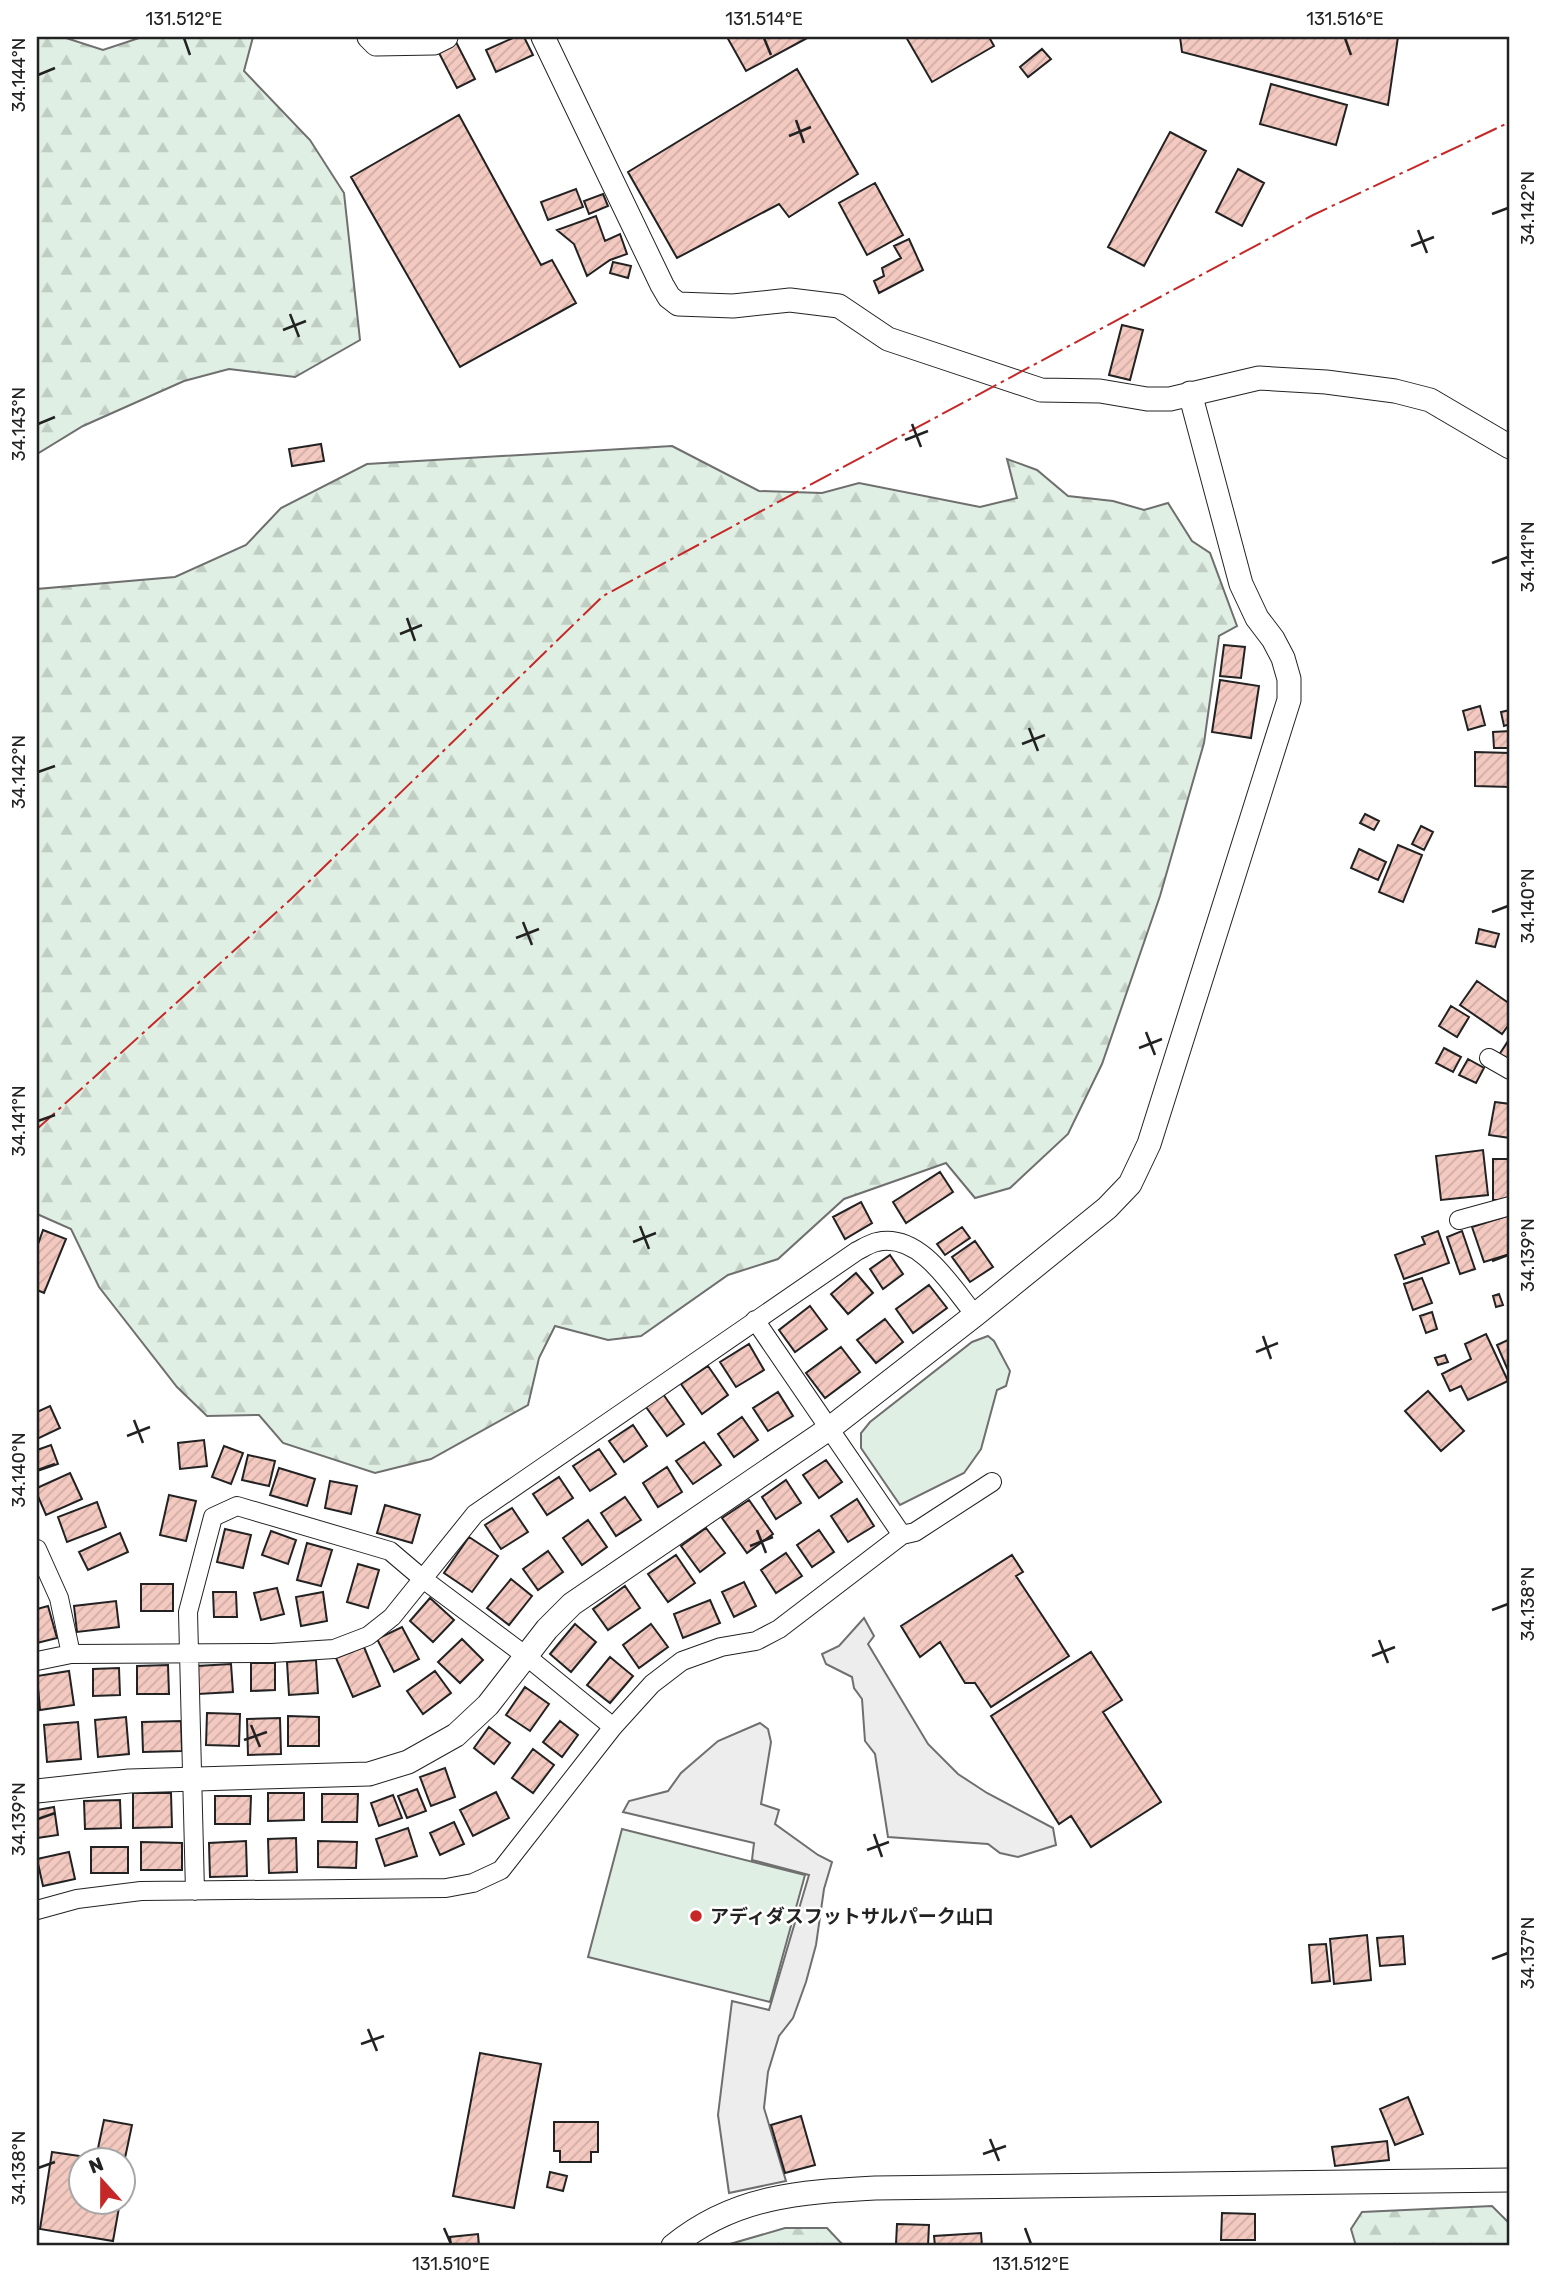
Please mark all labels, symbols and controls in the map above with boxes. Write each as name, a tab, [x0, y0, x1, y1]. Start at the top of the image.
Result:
text: 131.512°E	[145, 8, 223, 30]
text: 131.514°E	[725, 8, 803, 30]
text: 131.516°E	[1306, 8, 1384, 30]
text: 34.144°N	[8, 38, 30, 112]
text: 34.142°N	[1517, 171, 1539, 245]
text: 34.143°N	[8, 387, 30, 461]
text: 34.141°N	[1517, 522, 1539, 592]
text: 34.142°N	[8, 735, 30, 809]
text: 34.140°N	[1517, 869, 1539, 943]
text: 34.141°N	[8, 1086, 30, 1156]
text: 34.139°N	[1517, 1218, 1539, 1292]
text: 34.140°N	[8, 1433, 30, 1507]
text: 34.138°N	[1517, 1567, 1539, 1641]
text: 34.139°N	[8, 1782, 30, 1856]
place label: アディダスフットサルパーク山口	[710, 1905, 994, 1928]
marker: アディダスフットサルパーク山口	[688, 1908, 704, 1924]
text: 34.137°N	[1517, 1917, 1539, 1989]
text: 34.138°N	[8, 2131, 30, 2205]
north arrow	[66, 2146, 136, 2216]
text: N	[86, 2152, 107, 2179]
text: 131.510°E	[412, 2253, 490, 2275]
text: 131.512°E	[992, 2253, 1070, 2275]

